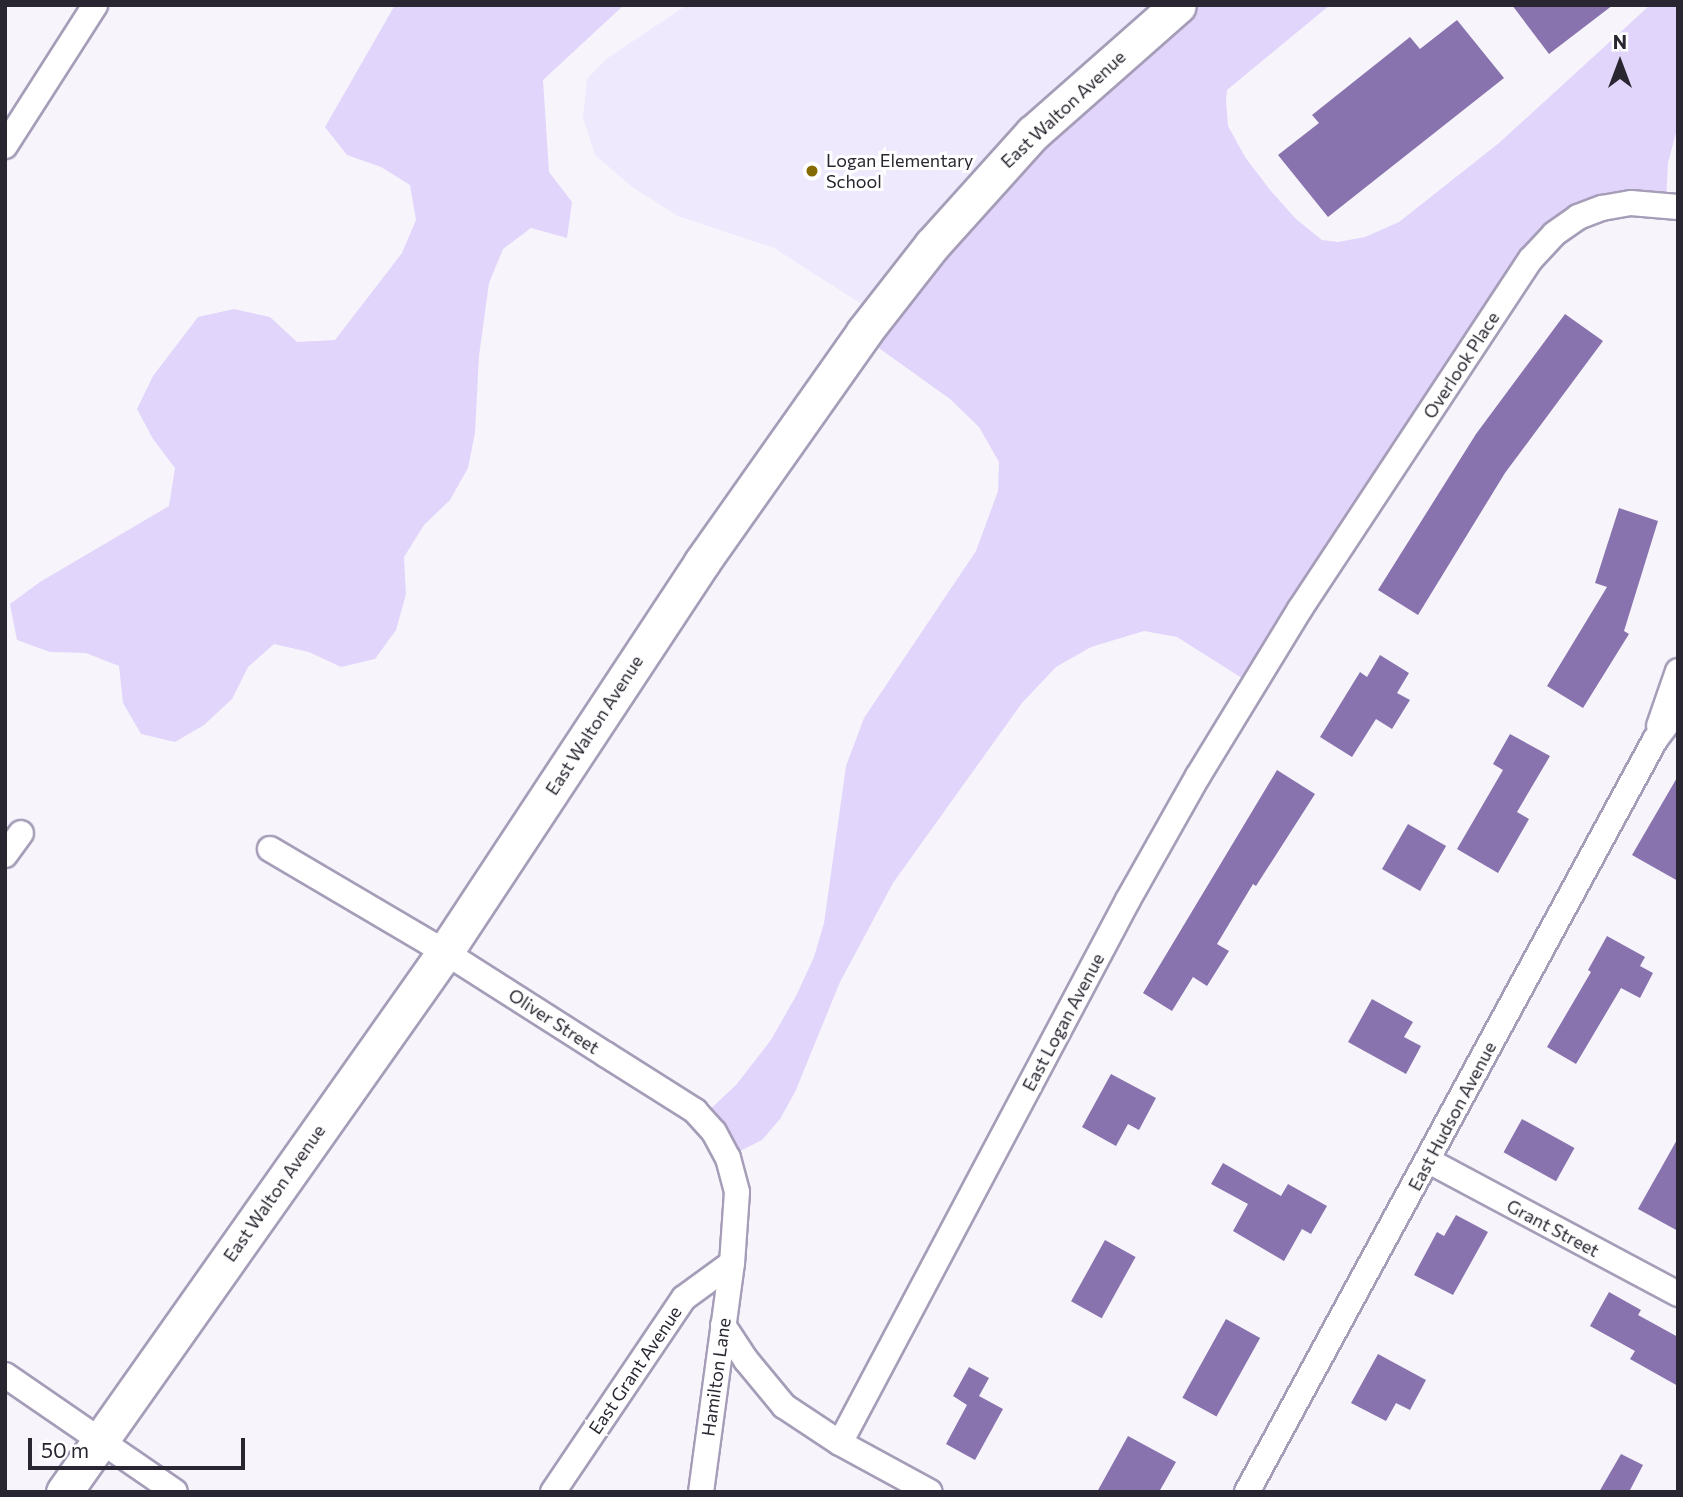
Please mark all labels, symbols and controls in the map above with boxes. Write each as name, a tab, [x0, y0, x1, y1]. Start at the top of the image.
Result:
north arrow	[1585, 28, 1655, 98]
text: N	[1613, 30, 1627, 53]
street label: East Walton Avenue	[996, 46, 1130, 172]
place label: Logan Elementary School	[826, 150, 973, 192]
marker: Logan Elementary School	[804, 163, 820, 179]
street label: Overlook Place	[1418, 307, 1504, 423]
street label: East Walton Avenue	[541, 651, 647, 799]
street label: East Logan Avenue	[1018, 949, 1108, 1095]
street label: Oliver Street	[505, 984, 603, 1058]
street label: East Hudson Avenue	[1404, 1038, 1500, 1194]
street label: East Walton Avenue	[219, 1120, 329, 1266]
street label: Grant Street	[1503, 1195, 1603, 1261]
street label: East Grant Avenue	[584, 1302, 686, 1438]
street label: Hamilton Lane	[697, 1317, 735, 1437]
scale bar	[32, 1424, 248, 1468]
text: 50 m	[41, 1437, 89, 1462]

